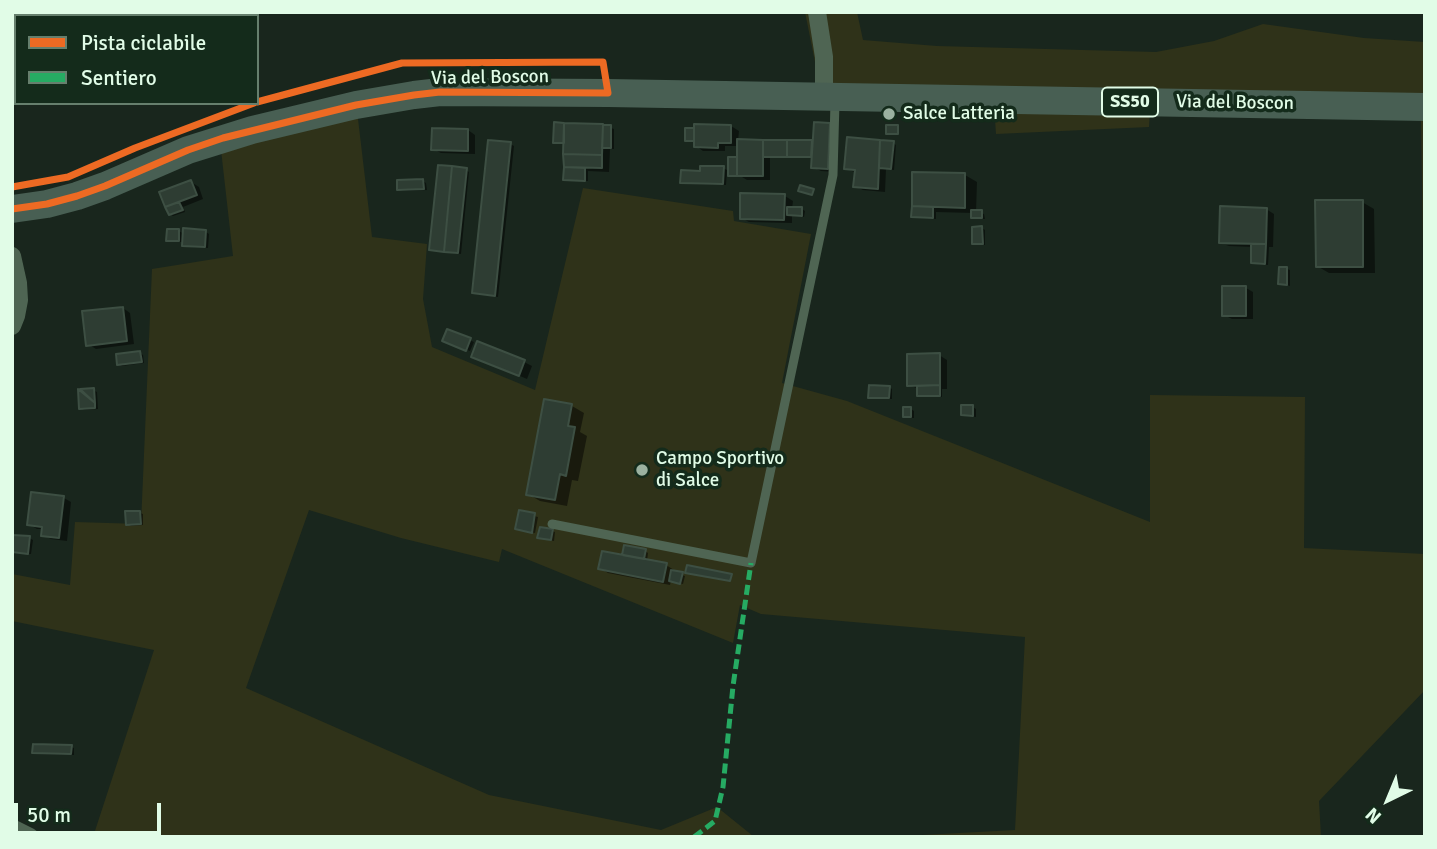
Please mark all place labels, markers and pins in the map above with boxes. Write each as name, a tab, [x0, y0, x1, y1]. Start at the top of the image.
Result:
place label: Salce Latteria	[903, 103, 1015, 125]
marker: Salce Latteria	[881, 106, 897, 122]
place label: Campo Sportivo di Salce	[656, 448, 784, 492]
marker: Campo Sportivo di Salce	[634, 462, 650, 478]

